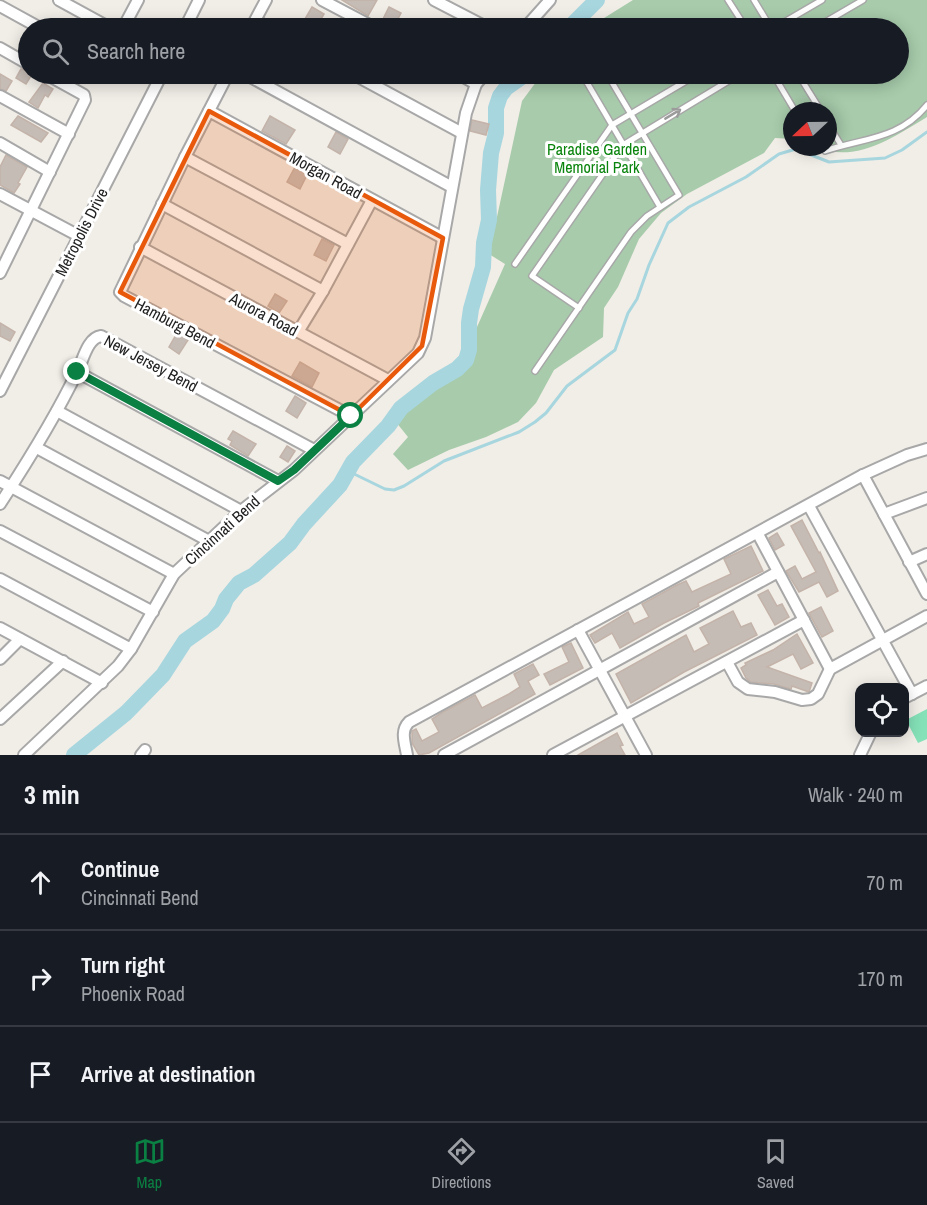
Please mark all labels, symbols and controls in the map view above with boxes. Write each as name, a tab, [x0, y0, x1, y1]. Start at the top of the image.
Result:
search box	[18, 18, 909, 84]
icon: search	[39, 35, 72, 68]
text: Search here	[87, 36, 185, 66]
north arrow	[783, 102, 837, 156]
one-way arrow	[664, 107, 681, 119]
park label: Paradise Garden Memorial Park	[547, 138, 647, 178]
street label: Morgan Road	[286, 146, 366, 204]
street label: Metropolis Drive	[49, 184, 113, 280]
street label: Aurora Road	[225, 286, 302, 341]
street label: Hamburg Bend	[131, 293, 219, 353]
street label: New Jersey Bend	[100, 329, 202, 397]
route end	[63, 358, 89, 384]
route start	[337, 402, 363, 428]
street label: Cincinnati Bend	[180, 490, 264, 570]
map controls	[855, 683, 909, 737]
button: locate	[855, 683, 909, 737]
text: 3 min	[24, 777, 80, 812]
text: Walk · 240 m	[808, 781, 903, 808]
text: Continue	[81, 854, 159, 884]
icon: ahead	[24, 866, 57, 899]
text: 70 m	[867, 869, 903, 896]
text: Cincinnati Bend	[81, 884, 199, 911]
text: Turn right	[81, 950, 165, 980]
icon: right	[24, 962, 57, 995]
text: 170 m	[857, 965, 903, 992]
text: Phoenix Road	[81, 980, 185, 1007]
icon: arrive	[24, 1058, 57, 1091]
text: Arrive at destination	[81, 1059, 255, 1089]
tab: Map	[133, 1135, 166, 1193]
tab: Directions	[431, 1135, 491, 1193]
tab: Saved	[757, 1135, 794, 1193]

